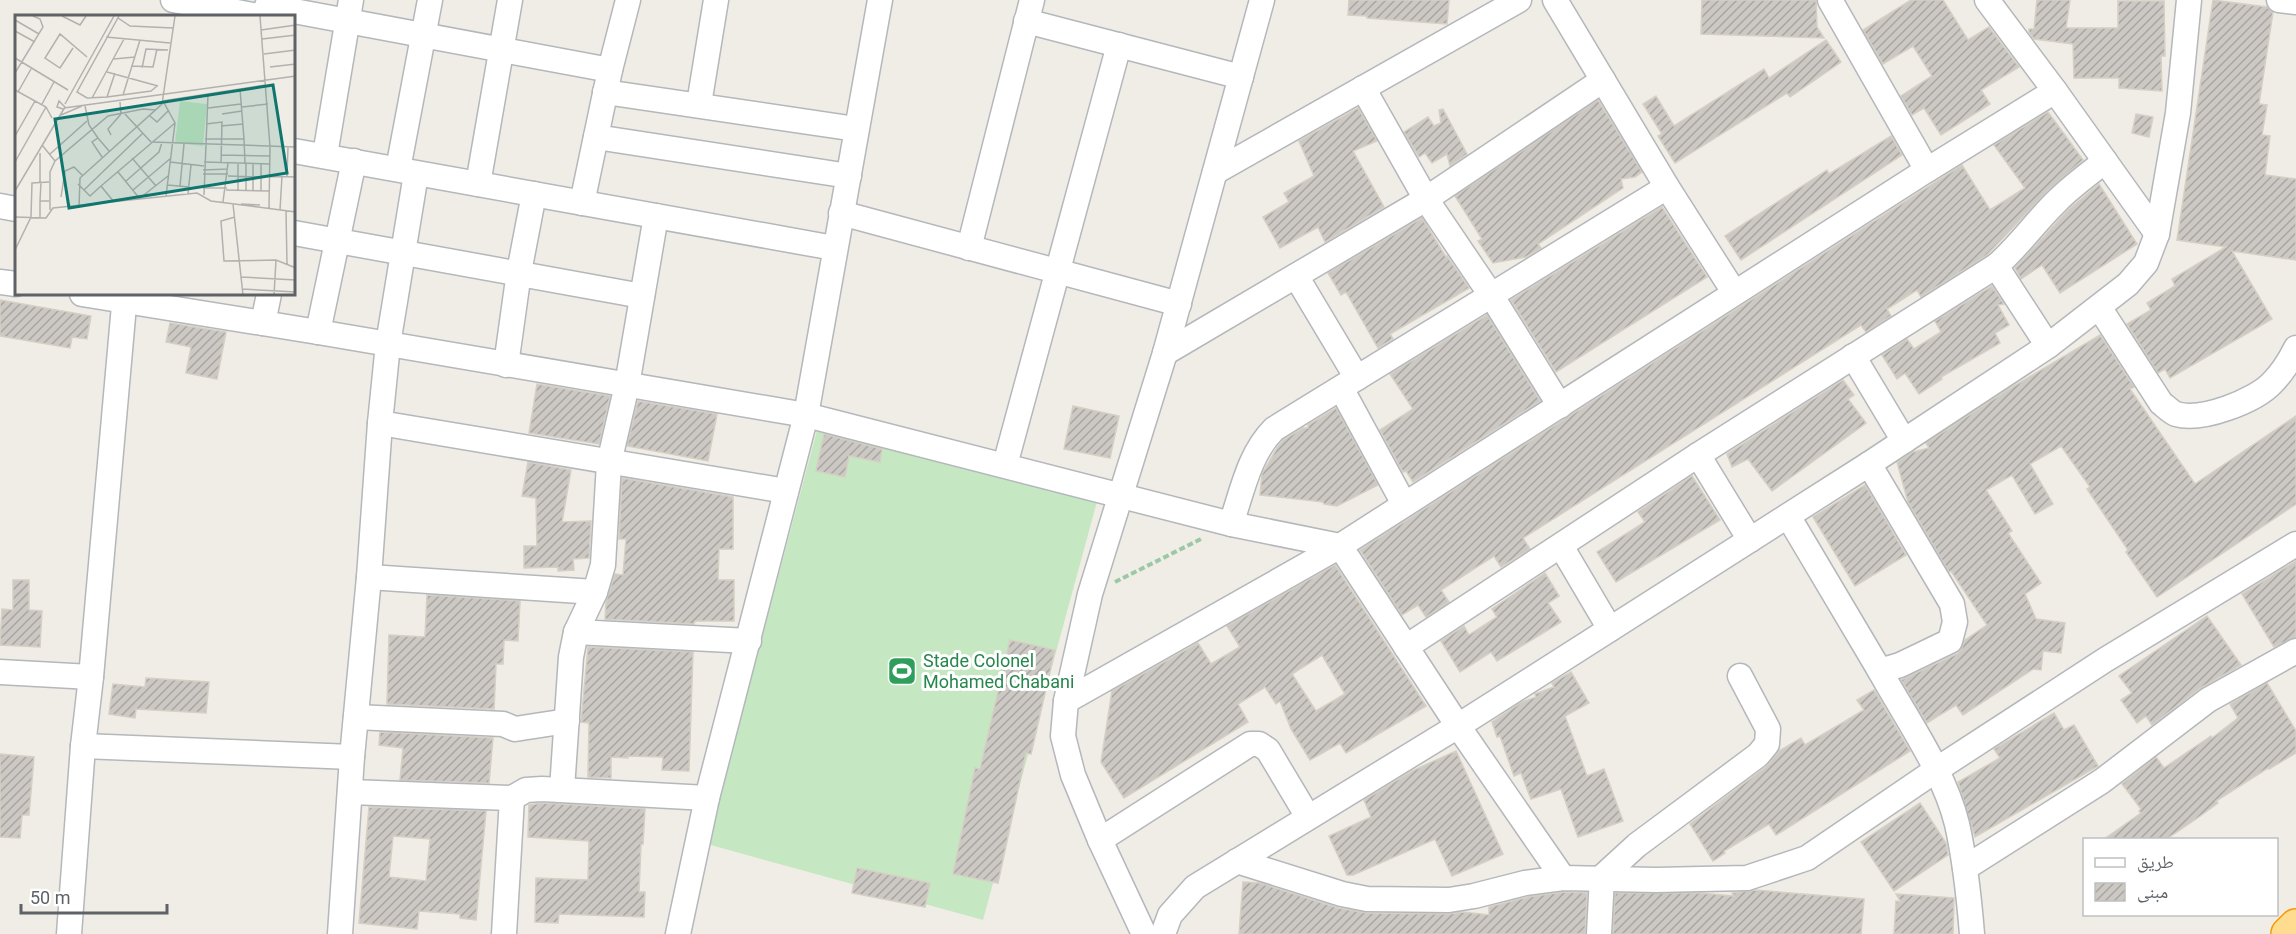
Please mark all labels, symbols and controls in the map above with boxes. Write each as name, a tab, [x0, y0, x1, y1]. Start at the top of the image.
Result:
inset map	[15, 15, 296, 296]
place label: Stade Colonel Mohamed Chabani	[923, 650, 1074, 692]
sports icon: Stade Colonel Mohamed Chabani	[886, 655, 918, 687]
legend	[2083, 838, 2278, 916]
text: طريق	[2137, 851, 2174, 873]
scale bar	[21, 877, 166, 915]
text: مبنى	[2137, 881, 2168, 903]
text: 50 m	[30, 887, 70, 908]

